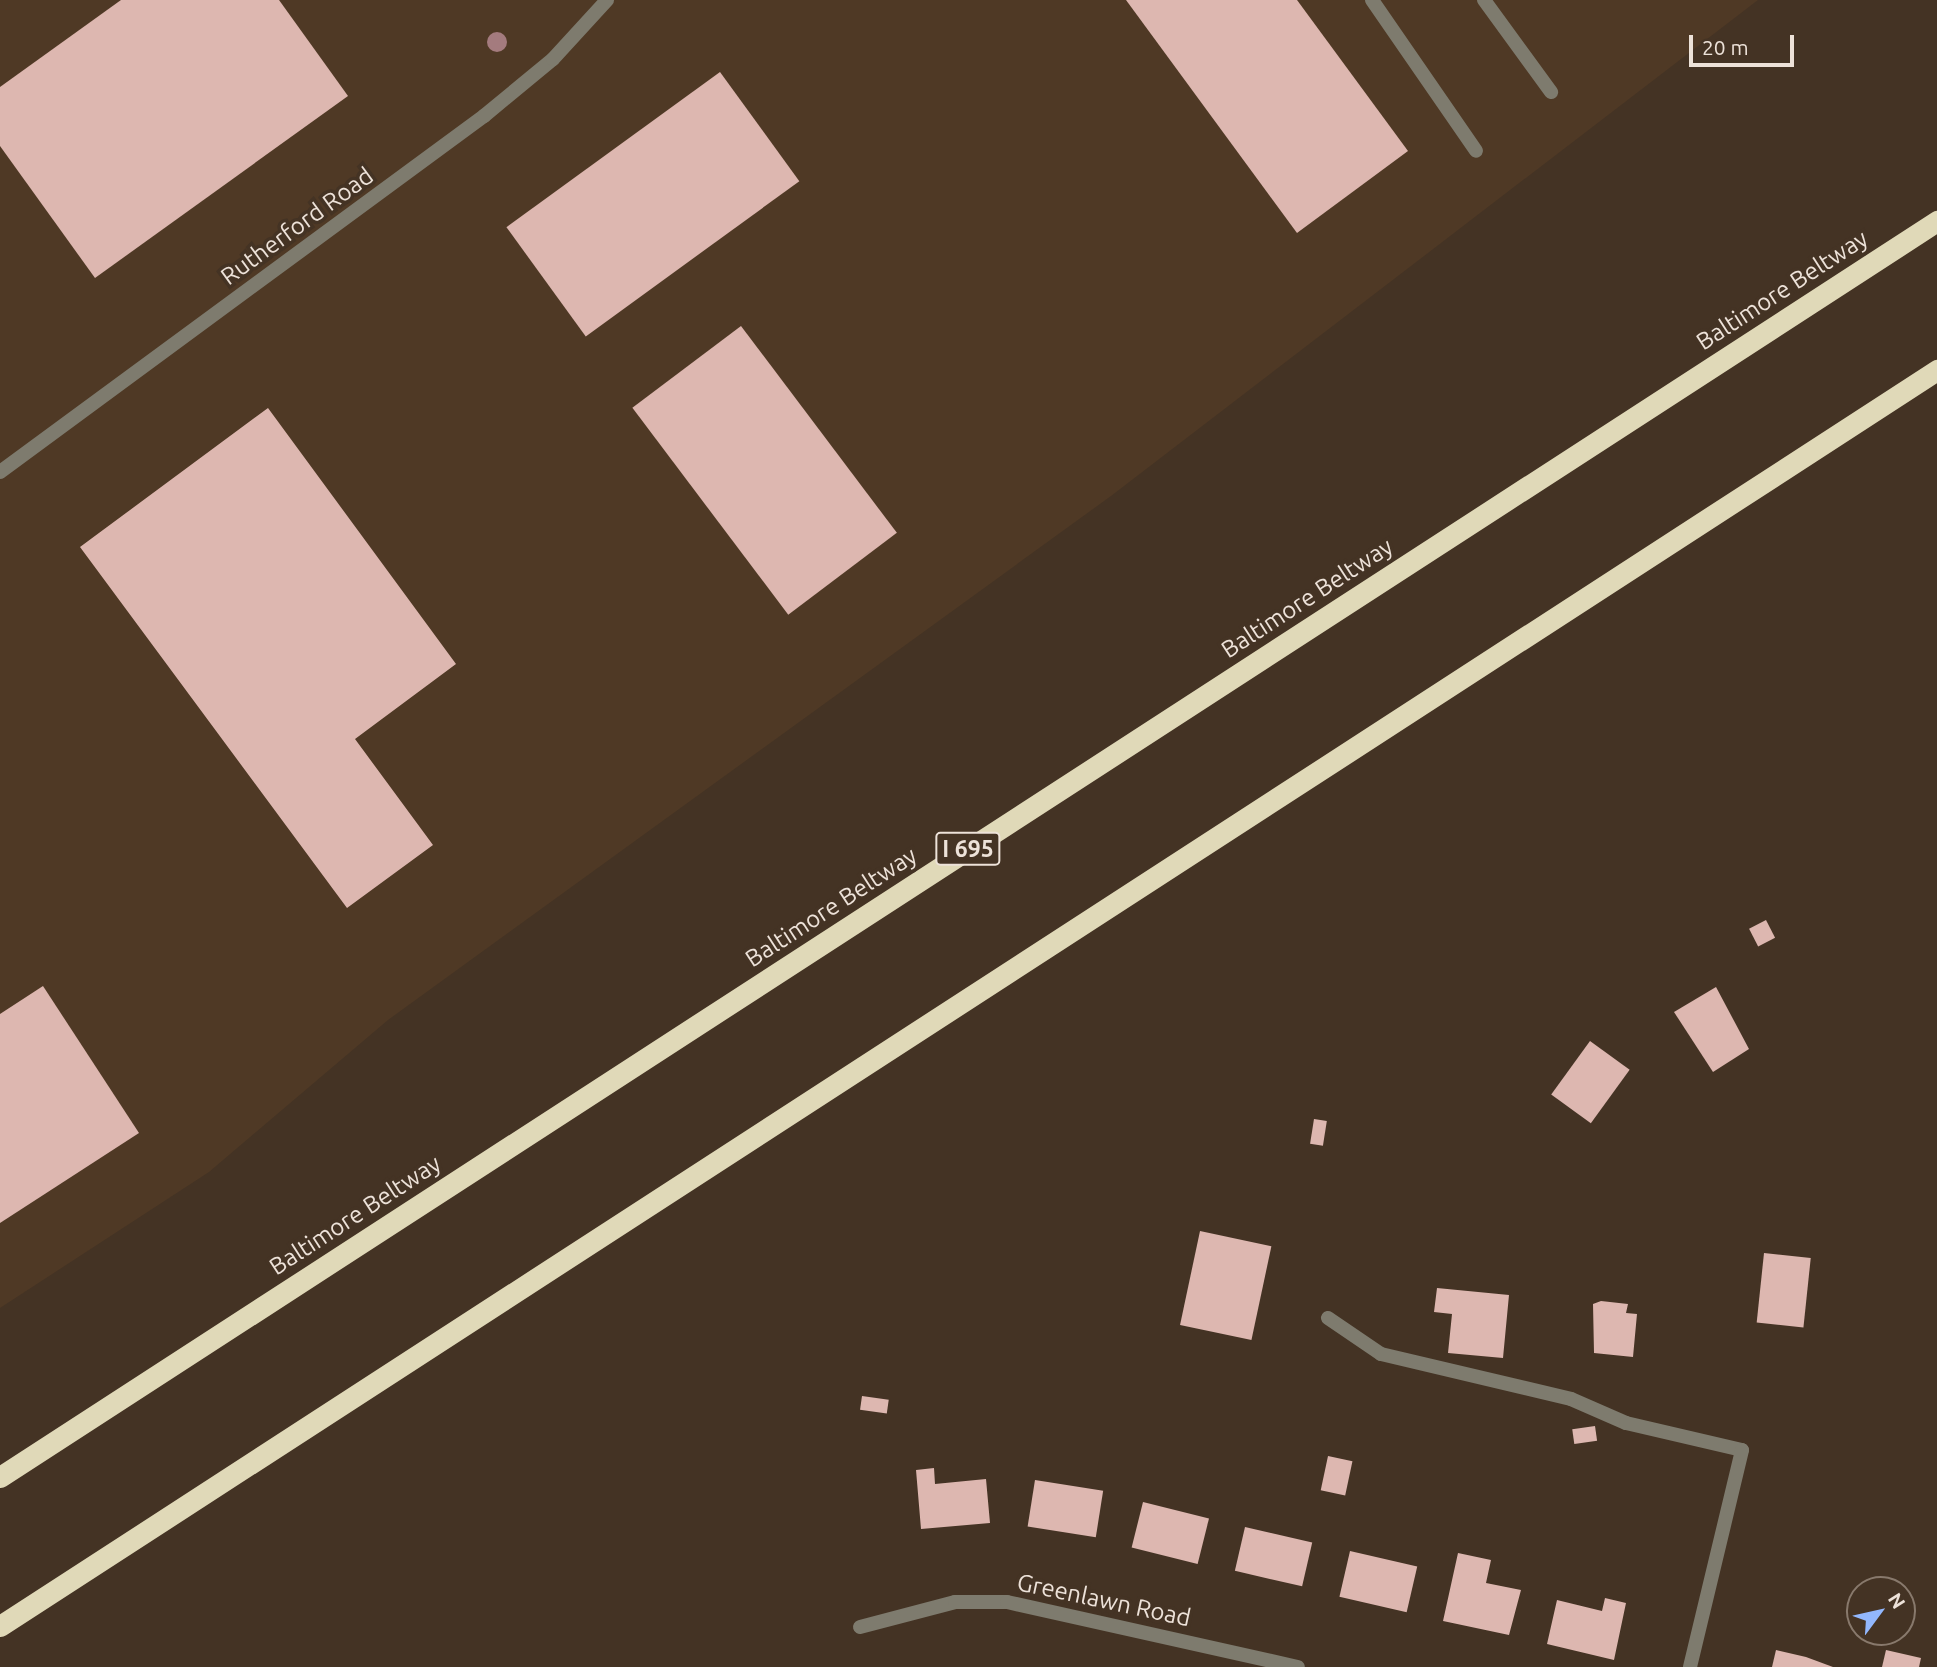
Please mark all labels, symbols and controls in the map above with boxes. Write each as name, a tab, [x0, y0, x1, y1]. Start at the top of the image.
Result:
scale bar	[1692, 21, 1797, 65]
text: 20 m	[1702, 35, 1749, 59]
street label: Rutherford Road	[215, 161, 379, 291]
street label: Baltimore Beltway	[1691, 224, 1873, 356]
street label: Baltimore Beltway	[1216, 532, 1398, 664]
road number: I 695	[935, 830, 1001, 869]
street label: Baltimore Beltway	[740, 841, 922, 973]
street label: Baltimore Beltway	[264, 1149, 446, 1281]
street label: Greenlawn Road	[1014, 1568, 1194, 1632]
north arrow	[1846, 1576, 1916, 1646]
text: N	[1884, 1589, 1910, 1613]

